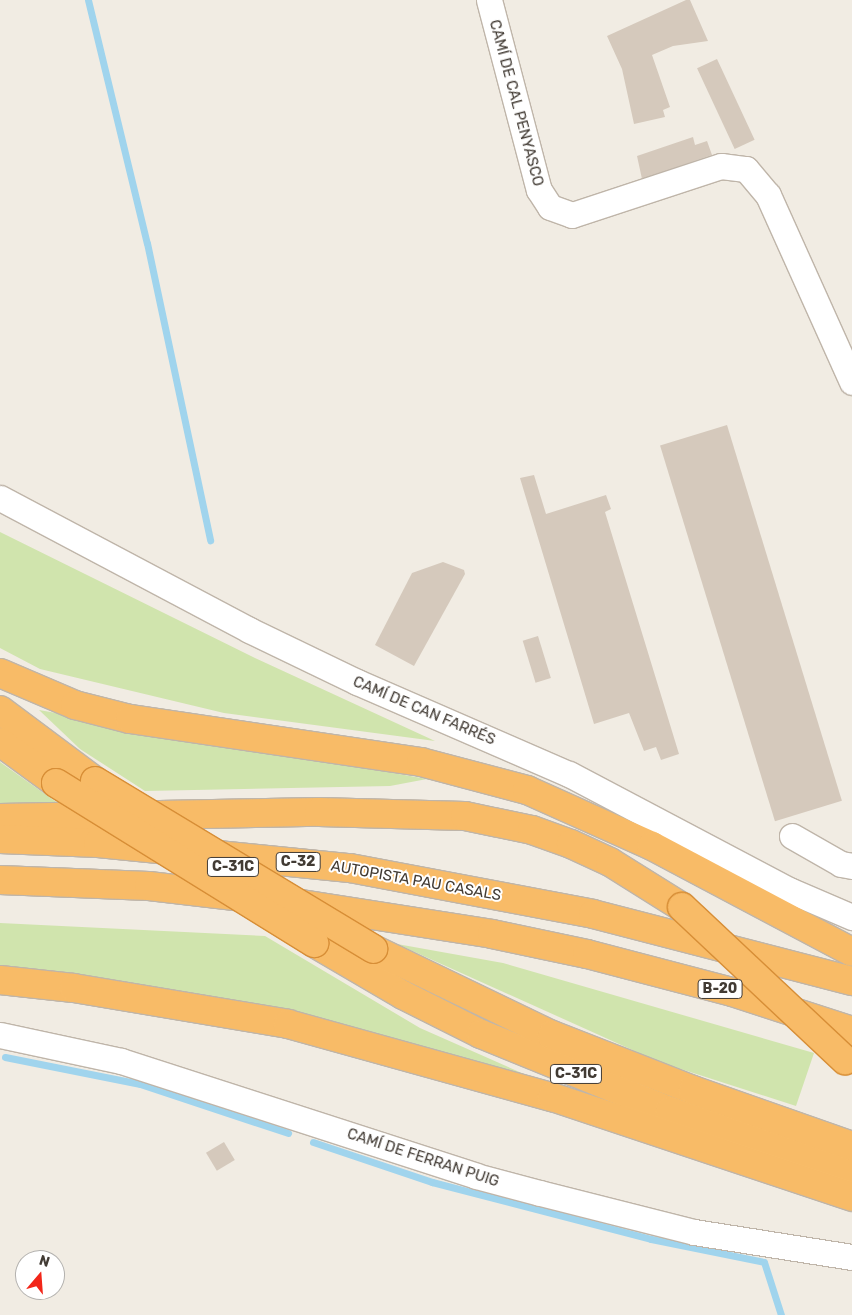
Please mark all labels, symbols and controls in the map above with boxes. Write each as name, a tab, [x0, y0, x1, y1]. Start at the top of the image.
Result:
street label: CAMÍ DE CAL PENYASCO	[485, 18, 547, 188]
street label: CAMÍ DE CAN FARRÉS	[350, 673, 498, 749]
road number: C-32	[276, 850, 320, 874]
road number: C-31C	[207, 856, 259, 879]
street label: AUTOPISTA PAU CASALS	[329, 857, 503, 905]
road number: B-20	[698, 978, 742, 1001]
road number: C-31C	[550, 1062, 602, 1086]
street label: CAMÍ DE FERRAN PUIG	[345, 1125, 501, 1191]
north arrow	[15, 1250, 65, 1300]
text: N	[37, 1252, 52, 1271]

